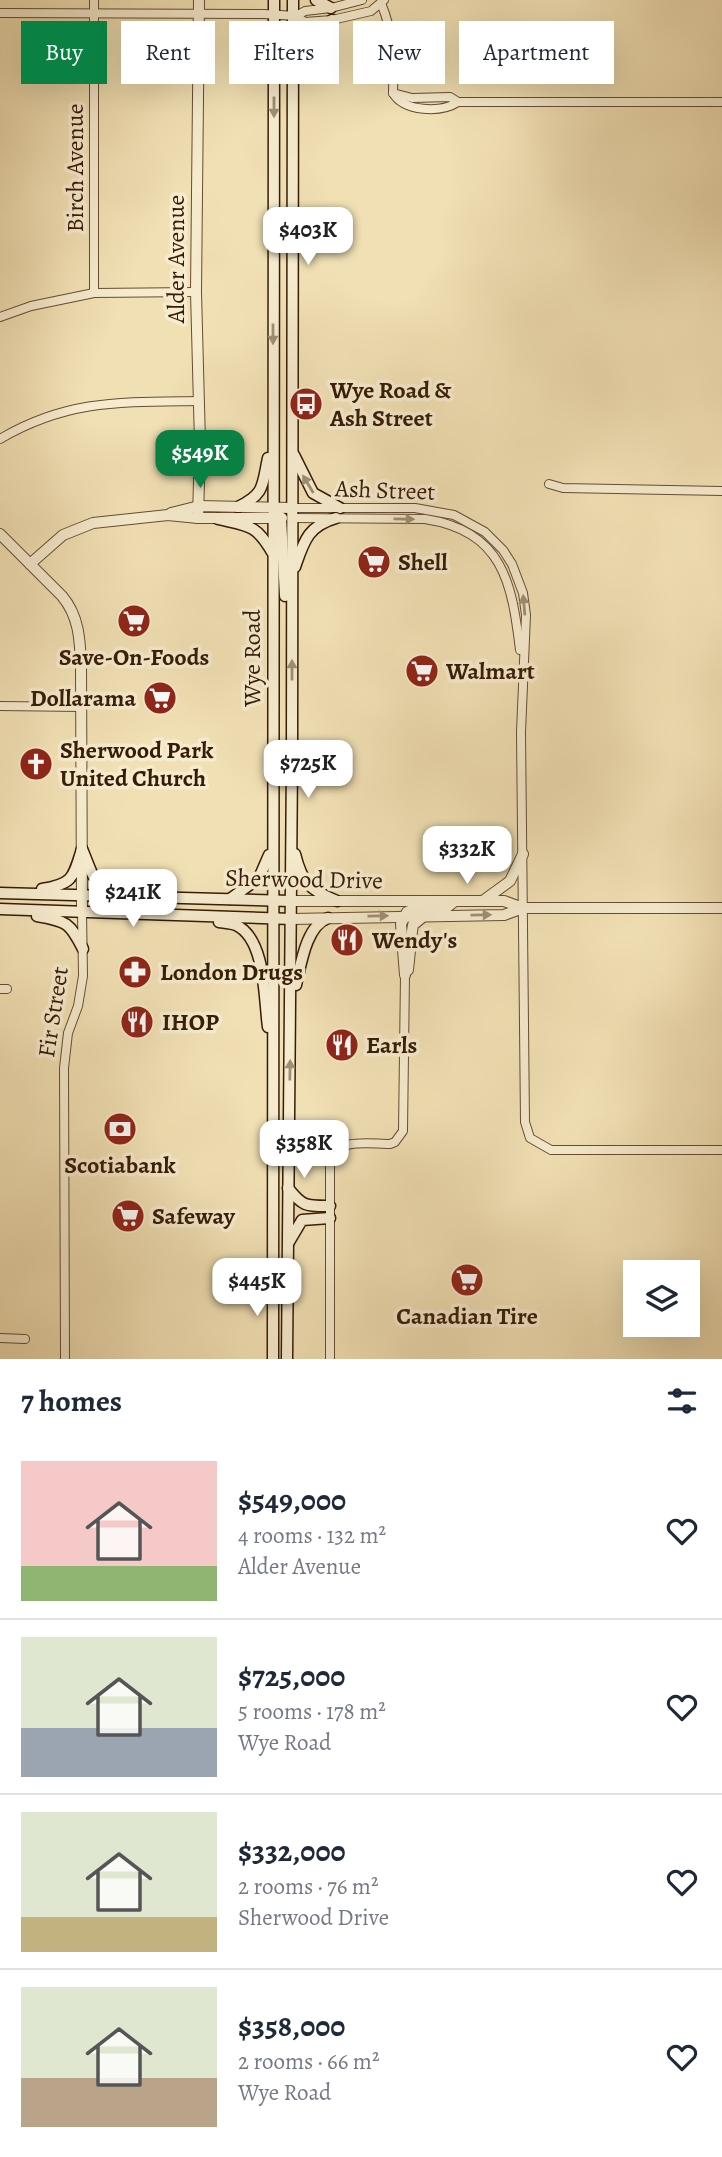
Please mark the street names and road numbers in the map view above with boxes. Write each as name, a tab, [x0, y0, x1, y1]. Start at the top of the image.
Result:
street label: Birch Avenue	[59, 103, 91, 233]
street label: Alder Avenue	[160, 195, 192, 324]
street label: Ash Street	[333, 472, 436, 508]
street label: Wye Road	[236, 609, 268, 708]
street label: Sherwood Drive	[225, 862, 383, 896]
street label: Fir Street	[30, 964, 76, 1060]

